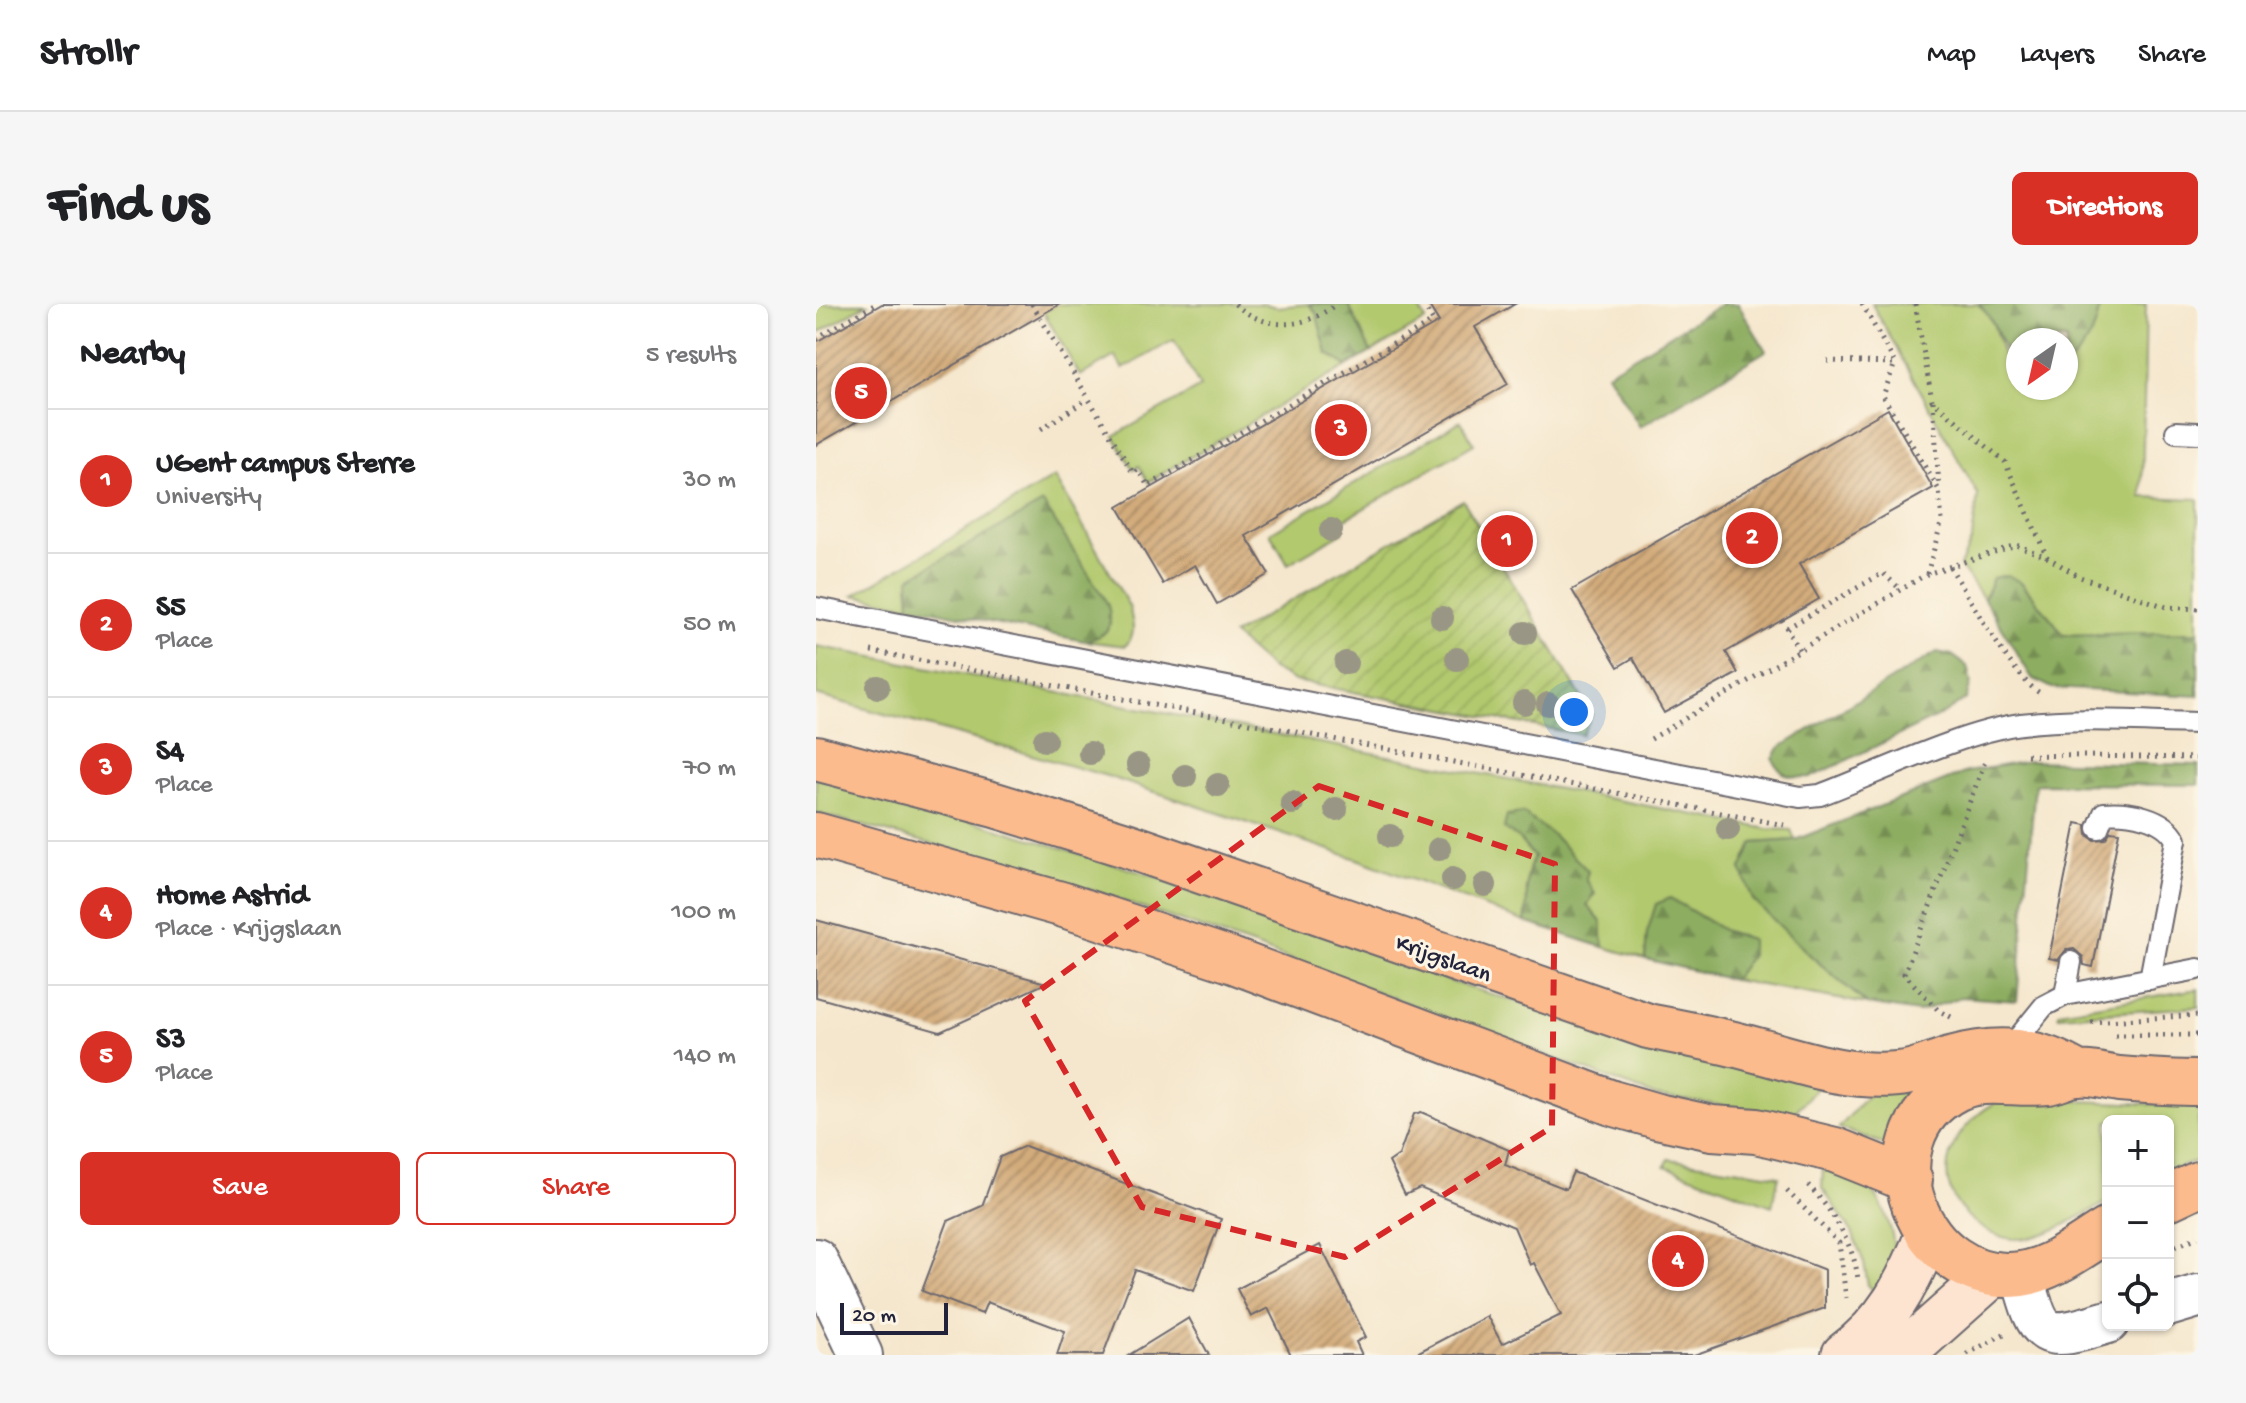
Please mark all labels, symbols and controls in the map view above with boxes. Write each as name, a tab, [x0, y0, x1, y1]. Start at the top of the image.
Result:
text: Strollr	[40, 33, 137, 77]
text: Map	[1927, 39, 1976, 72]
text: Layers	[2020, 39, 2094, 72]
text: Share	[2138, 39, 2206, 72]
button: Directions	[2012, 172, 2198, 245]
text: Find us	[48, 175, 208, 241]
north arrow	[2006, 328, 2078, 400]
text: Nearby	[80, 336, 185, 376]
text: 5 results	[646, 341, 736, 372]
pin: 5	[835, 363, 887, 423]
pin: 3	[1315, 400, 1367, 460]
text: UGent campus Sterre	[156, 448, 415, 483]
text: 1	[101, 466, 111, 497]
text: 30 m	[683, 466, 736, 497]
text: University	[156, 483, 262, 514]
pin: 2	[1726, 508, 1778, 568]
pin: 1	[1481, 511, 1533, 571]
text: S5	[156, 592, 186, 627]
text: 2	[100, 610, 112, 641]
text: 50 m	[683, 610, 736, 641]
text: Place	[156, 627, 213, 658]
your location	[1554, 692, 1594, 732]
text: S4	[156, 736, 184, 771]
text: 3	[99, 754, 113, 785]
text: 70 m	[683, 754, 736, 785]
text: Place	[156, 771, 213, 802]
text: Home Astrid	[156, 880, 308, 915]
text: 4	[100, 898, 112, 929]
text: 100 m	[671, 898, 736, 929]
text: Place · Krijgslaan	[156, 915, 341, 946]
street label: Krijgslaan	[1391, 930, 1495, 991]
text: S3	[156, 1024, 186, 1059]
text: 5	[99, 1042, 113, 1073]
text: 140 m	[674, 1042, 736, 1073]
text: Place	[156, 1059, 213, 1090]
map controls	[2102, 1115, 2174, 1331]
button: +	[2102, 1115, 2174, 1187]
button: Save	[80, 1152, 400, 1225]
button: Share	[416, 1152, 736, 1225]
button: −	[2102, 1187, 2174, 1259]
pin: 4	[1652, 1231, 1704, 1291]
button: locate	[2102, 1259, 2174, 1331]
scale bar	[840, 1299, 948, 1335]
text: 20 m	[852, 1304, 896, 1330]

